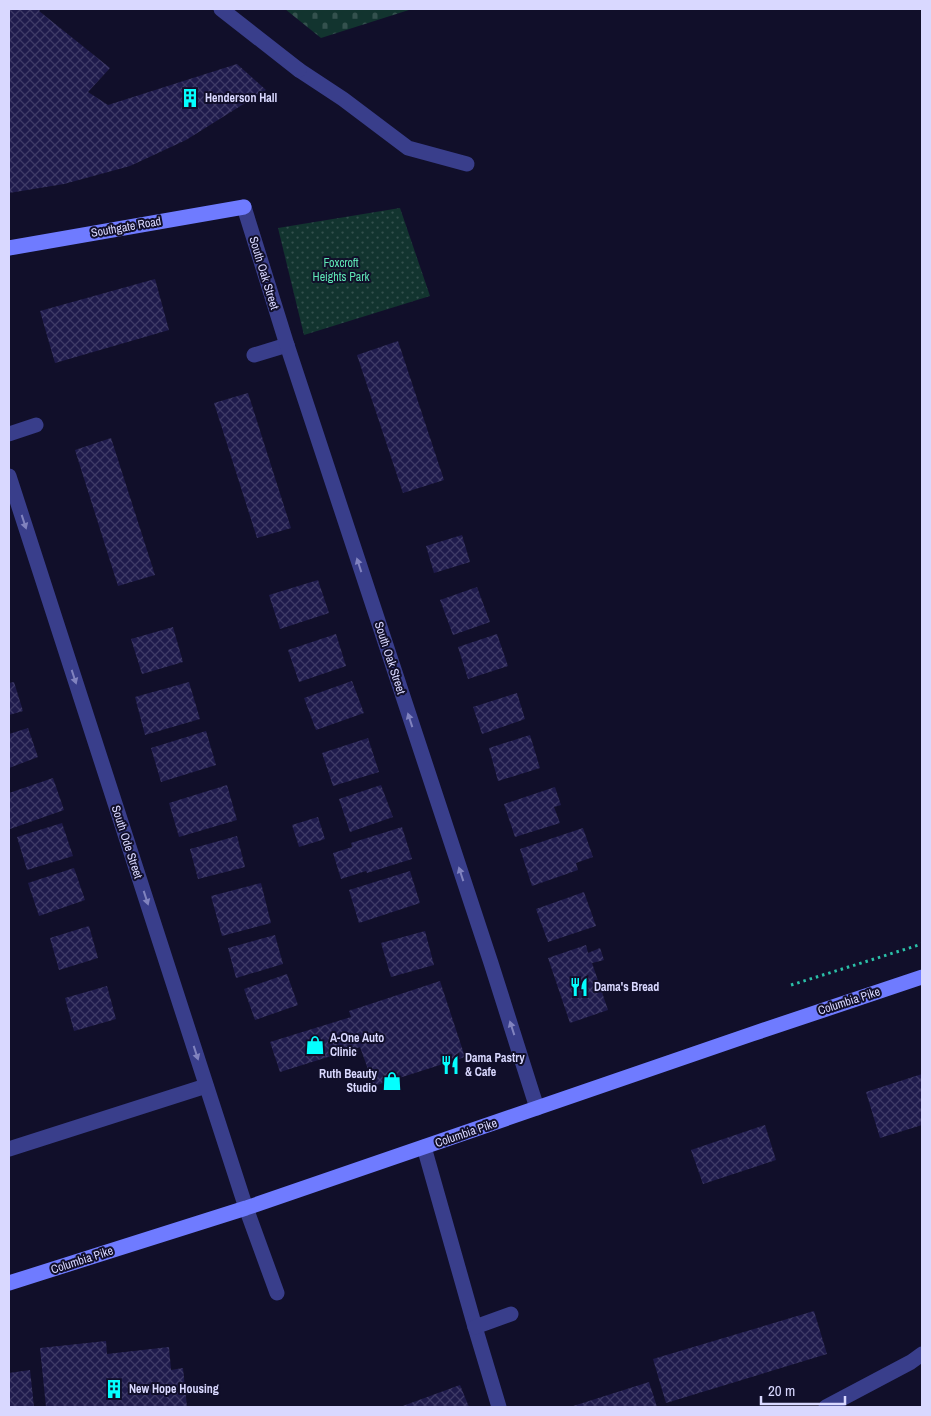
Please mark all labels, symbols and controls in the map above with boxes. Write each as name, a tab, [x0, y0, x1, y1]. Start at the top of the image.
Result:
building icon: Henderson Hall	[179, 87, 201, 109]
place label: Henderson Hall	[205, 90, 277, 106]
street label: Southgate Road	[90, 213, 162, 241]
street label: South Oak Street	[245, 235, 283, 312]
park label: Foxcroft Heights Park	[313, 255, 370, 285]
one-way arrow	[20, 515, 28, 530]
one-way arrow	[355, 558, 363, 573]
street label: South Oak Street	[371, 620, 409, 697]
one-way arrow	[70, 670, 78, 685]
one-way arrow	[406, 712, 414, 727]
street label: South Ode Street	[108, 803, 146, 881]
one-way arrow	[457, 866, 465, 881]
one-way arrow	[142, 891, 150, 906]
restaurant icon: Dama's Bread	[568, 976, 590, 998]
place label: Dama's Bread	[594, 979, 659, 995]
street label: Columbia Pike	[816, 983, 882, 1019]
one-way arrow	[507, 1021, 515, 1036]
place label: A-One Auto Clinic	[330, 1030, 384, 1060]
shop icon: A-One Auto Clinic	[304, 1034, 326, 1056]
one-way arrow	[192, 1045, 200, 1060]
place label: Dama Pastry & Cafe	[465, 1050, 525, 1080]
restaurant icon: Dama Pastry & Cafe	[439, 1054, 461, 1076]
place label: Ruth Beauty Studio	[319, 1066, 378, 1096]
shop icon: Ruth Beauty Studio	[381, 1070, 403, 1092]
street label: Columbia Pike	[433, 1115, 499, 1151]
street label: Columbia Pike	[49, 1242, 115, 1278]
scale bar	[761, 1374, 845, 1406]
building icon: New Hope Housing	[103, 1378, 125, 1400]
text: 20 m	[768, 1380, 795, 1401]
place label: New Hope Housing	[129, 1381, 219, 1397]

